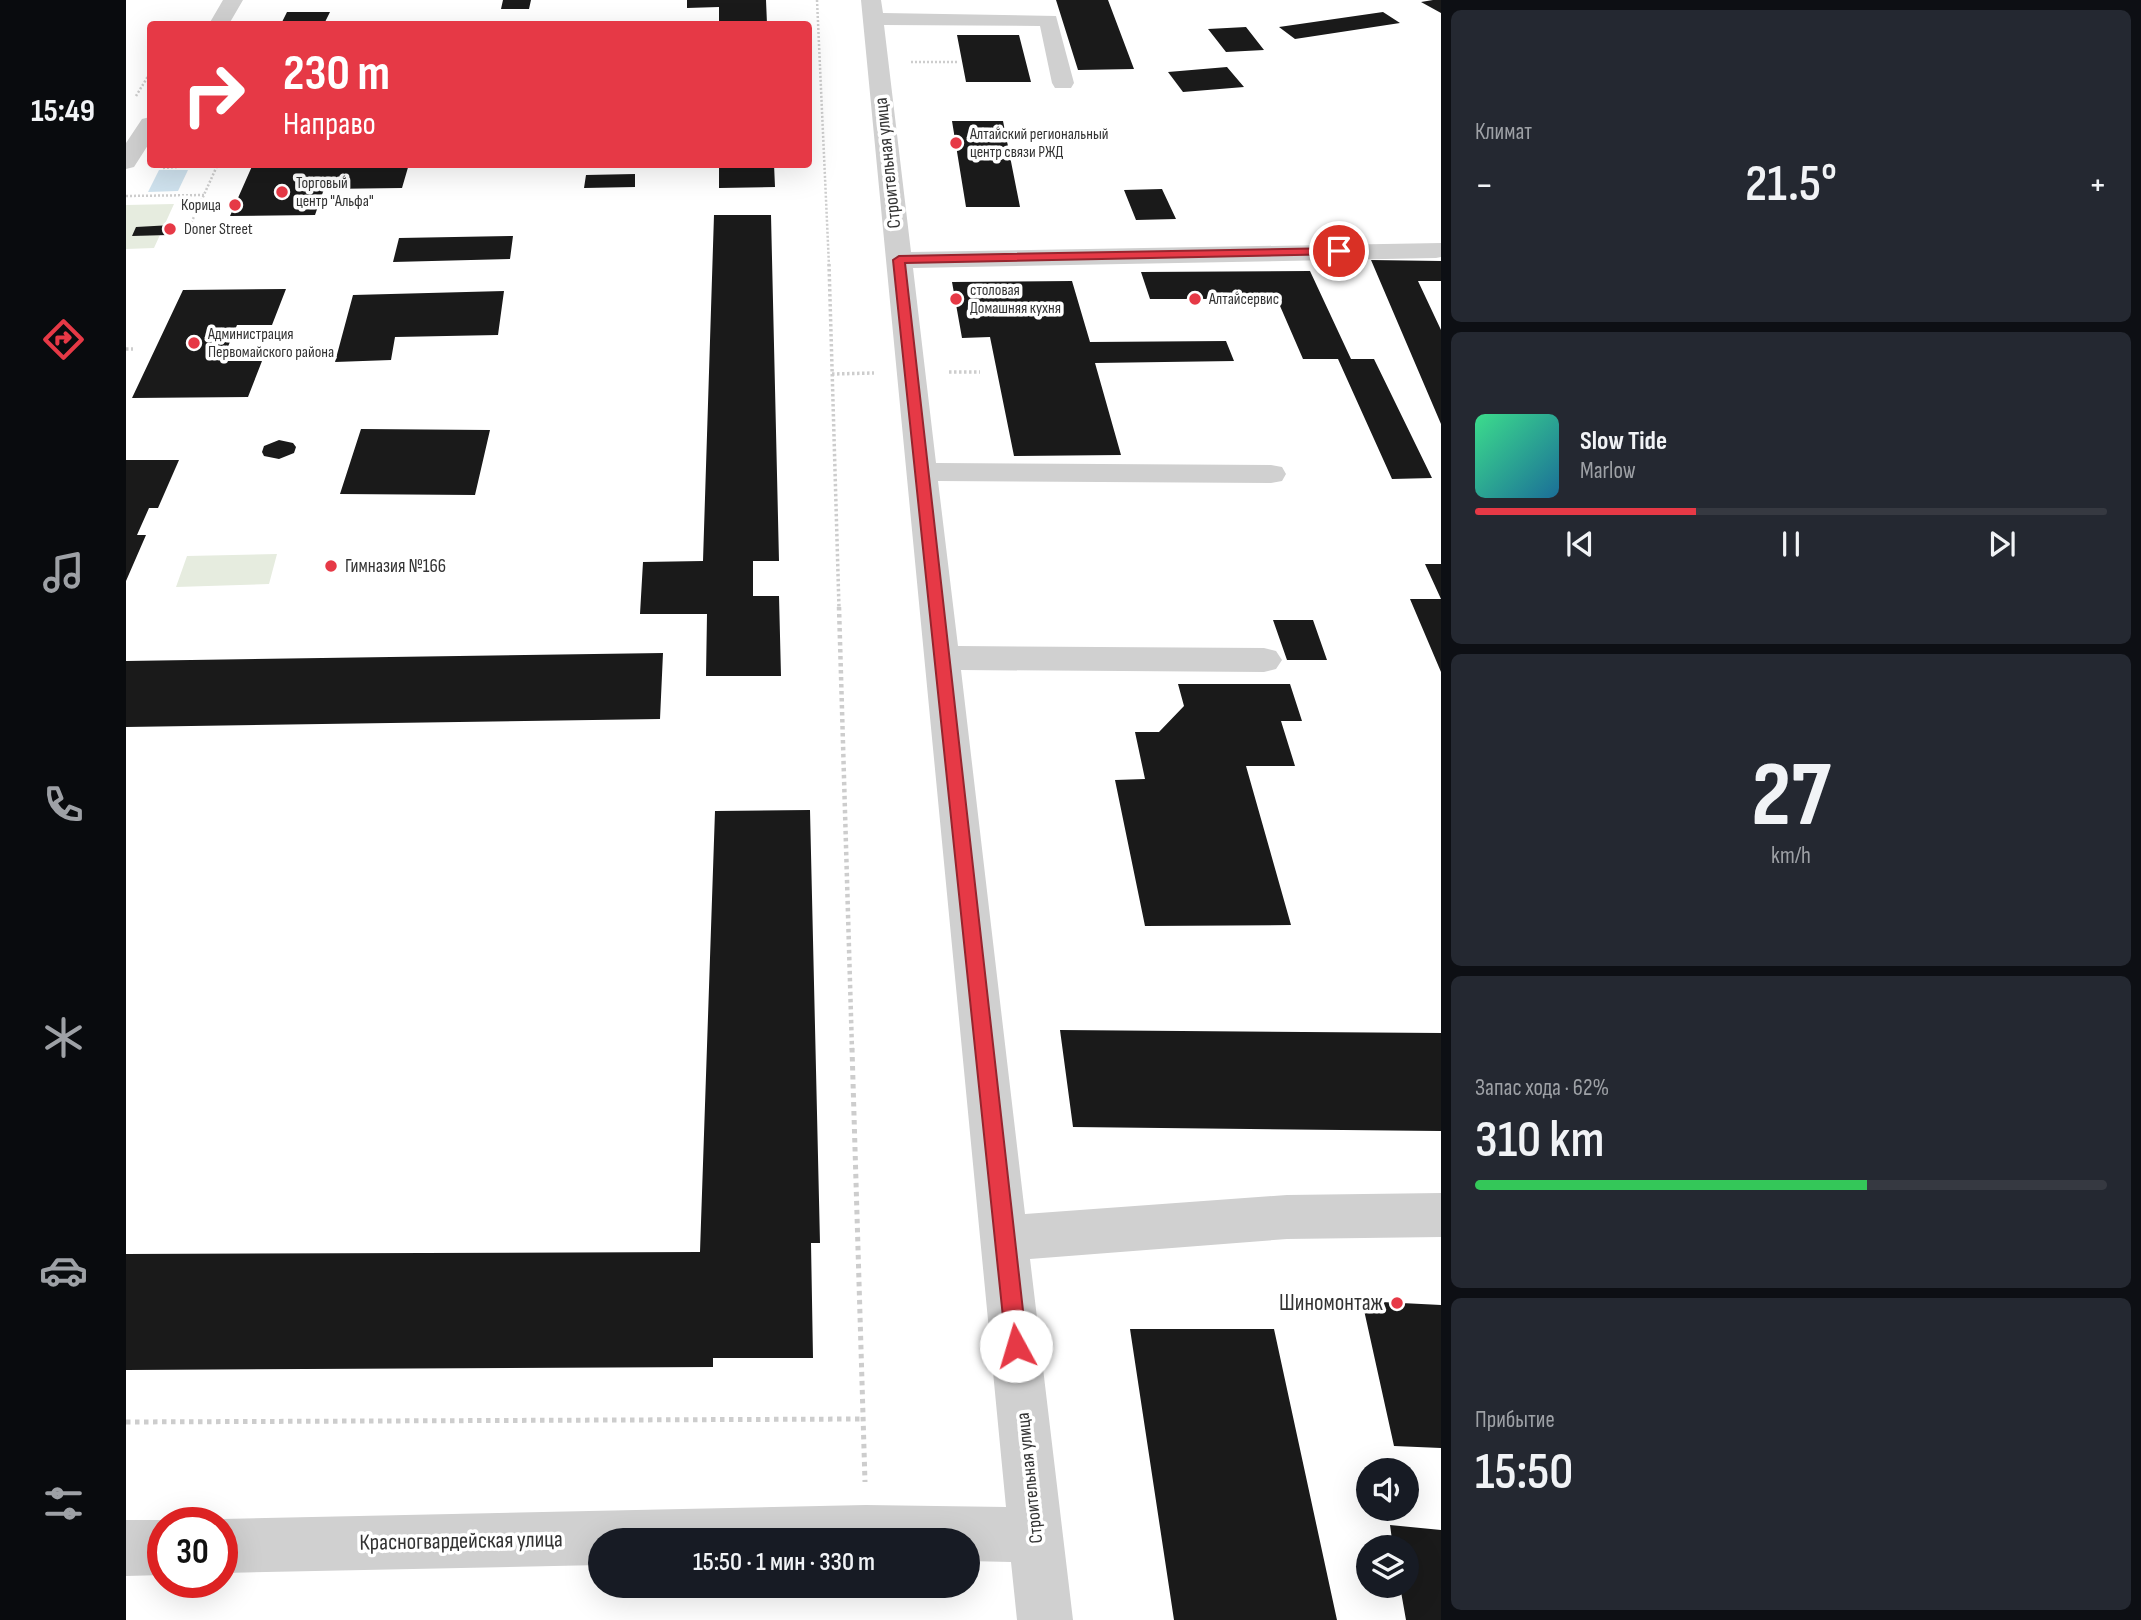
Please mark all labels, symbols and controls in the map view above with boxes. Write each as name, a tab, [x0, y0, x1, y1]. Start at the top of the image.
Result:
text: 230 m	[283, 45, 390, 104]
icon: right	[168, 49, 259, 140]
text: 15:49	[31, 92, 95, 131]
street label: Строительная улица	[870, 96, 906, 230]
text: Направо	[283, 105, 376, 144]
text: Климат	[1475, 118, 1532, 146]
place label: Алтайский региональный центр связи РЖД	[969, 125, 1108, 162]
marker: Алтайский региональный центр связи РЖД	[948, 135, 964, 151]
text: 21.5°	[1745, 153, 1837, 216]
text: −	[1475, 163, 1494, 208]
text: +	[2088, 163, 2107, 208]
place label: Торговый центр "Альфа"	[296, 174, 374, 211]
marker: Торговый центр "Альфа"	[274, 184, 290, 200]
place label: Корица	[181, 196, 221, 215]
marker: Корица	[227, 197, 243, 213]
place label: Doner Street	[184, 220, 253, 239]
marker: Doner Street	[162, 221, 178, 237]
pin	[1309, 221, 1369, 281]
icon: arrive	[1320, 232, 1358, 270]
place label: столовая Домашняя кухня	[970, 281, 1061, 318]
place label: Алтайсервис	[1208, 290, 1279, 309]
marker: столовая Домашняя кухня	[948, 291, 964, 307]
marker: Алтайсервис	[1187, 291, 1203, 307]
icon: directions	[39, 315, 88, 364]
place label: Администрация Первомайского района	[207, 325, 334, 362]
marker: Администрация Первомайского района	[186, 335, 202, 351]
text: Slow Tide	[1580, 426, 1667, 457]
text: Marlow	[1580, 457, 1636, 485]
icon: previous	[1561, 525, 1599, 563]
icon: pause	[1772, 525, 1810, 563]
icon: next	[1983, 525, 2021, 563]
icon: music	[39, 548, 88, 597]
place label: Гимназия №166	[345, 555, 446, 578]
marker: Гимназия №166	[323, 558, 339, 574]
text: 27	[1751, 742, 1831, 851]
icon: phone	[39, 780, 88, 829]
text: km/h	[1771, 842, 1811, 870]
icon: climate	[39, 1013, 88, 1062]
text: Запас хода · 62%	[1475, 1074, 1609, 1102]
text: 310 km	[1475, 1109, 1604, 1172]
icon: car	[39, 1246, 88, 1295]
place label: Шиномонтаж	[1279, 1289, 1384, 1317]
marker: Шиномонтаж	[1389, 1295, 1405, 1311]
position arrow	[979, 1309, 1053, 1383]
text: Прибытие	[1475, 1406, 1555, 1434]
street label: Строительная улица	[1012, 1411, 1048, 1545]
text: 15:50	[1475, 1441, 1573, 1504]
map controls	[1356, 1458, 1419, 1598]
button: sound	[1356, 1458, 1419, 1521]
icon: filters	[39, 1479, 88, 1528]
speed limit sign: 30	[147, 1507, 238, 1598]
street label: Красногвардейская улица	[359, 1525, 563, 1557]
button: layers	[1356, 1535, 1419, 1598]
text: 15:50 · 1 мин · 330 m	[693, 1547, 875, 1578]

